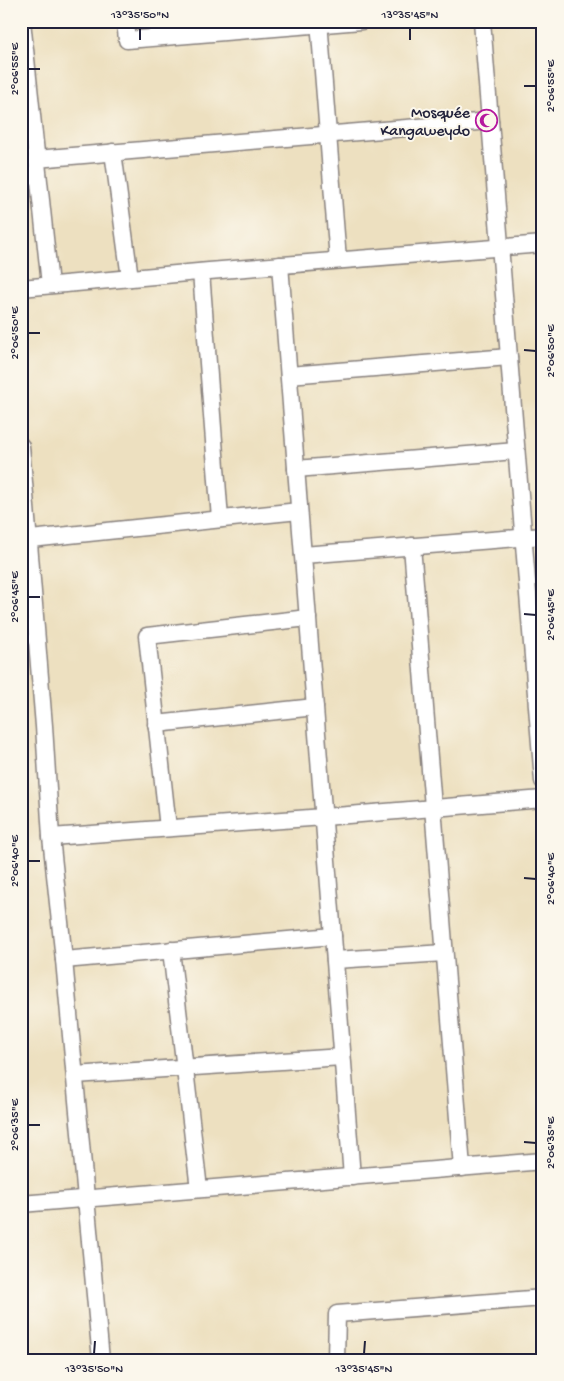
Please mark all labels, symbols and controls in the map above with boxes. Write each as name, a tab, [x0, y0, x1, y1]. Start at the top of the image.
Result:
text: 13°35'50"N	[110, 9, 169, 23]
text: 13°35'45"N	[381, 9, 439, 23]
text: 2°06'55"E	[9, 42, 23, 95]
text: 2°06'55"E	[545, 59, 559, 112]
place label: Mosquée Kangaweydo	[381, 105, 471, 142]
mosque icon: Mosquée Kangaweydo	[474, 108, 498, 132]
text: 2°06'50"E	[9, 306, 23, 359]
text: 2°06'50"E	[545, 324, 559, 377]
text: 2°06'45"E	[9, 571, 23, 623]
text: 2°06'45"E	[545, 589, 559, 641]
text: 2°06'40"E	[9, 834, 23, 887]
text: 2°06'40"E	[545, 852, 559, 905]
text: 2°06'35"E	[9, 1098, 23, 1151]
text: 2°06'35"E	[545, 1116, 559, 1169]
text: 13°35'50"N	[64, 1363, 123, 1377]
text: 13°35'45"N	[335, 1363, 393, 1377]

